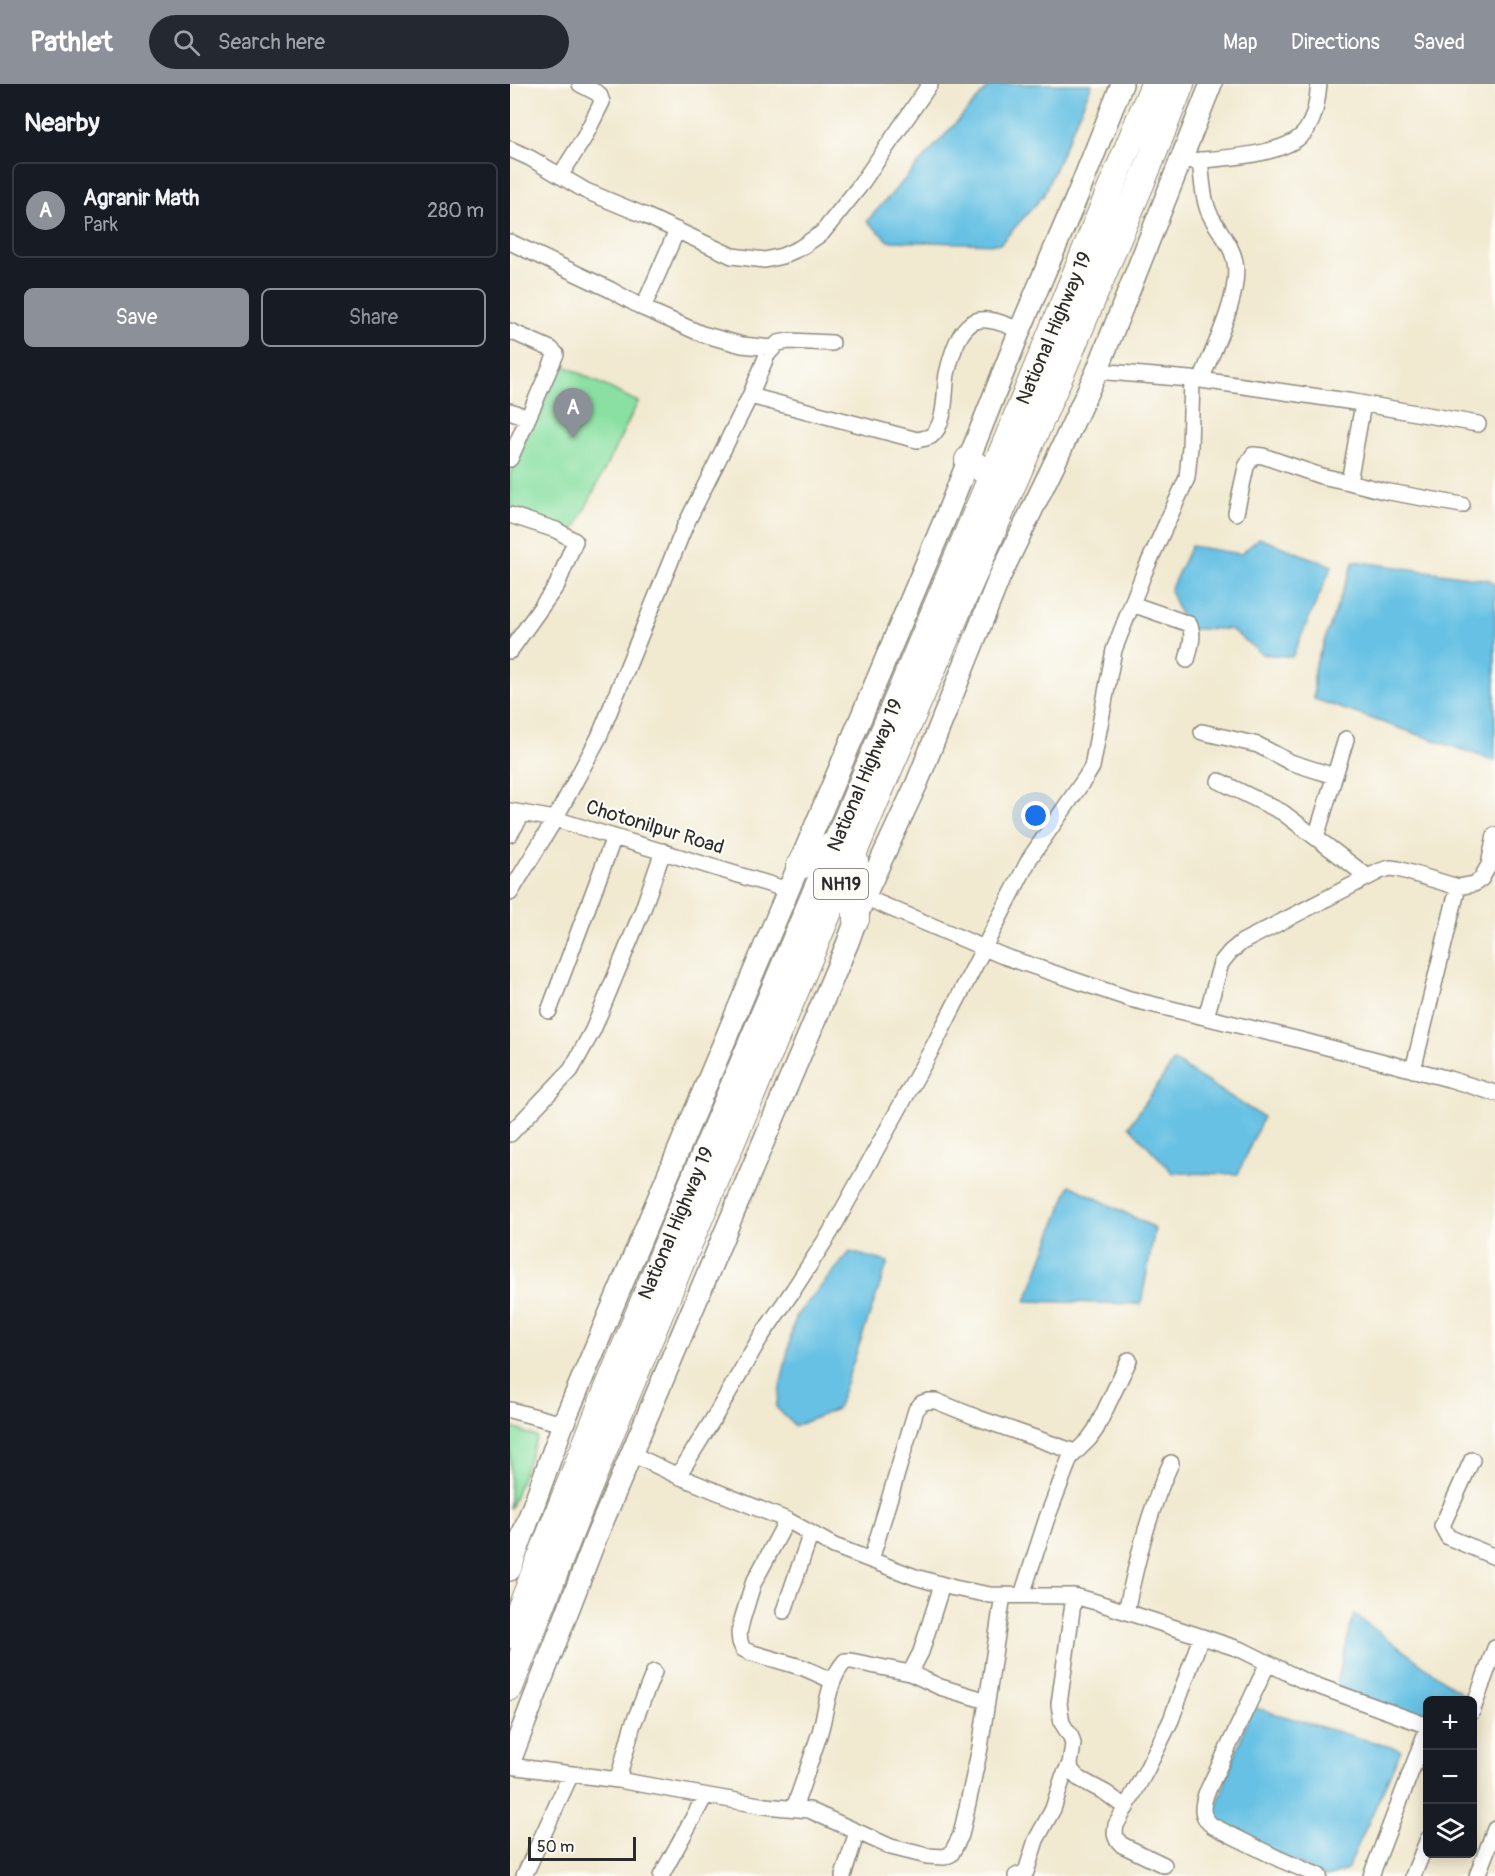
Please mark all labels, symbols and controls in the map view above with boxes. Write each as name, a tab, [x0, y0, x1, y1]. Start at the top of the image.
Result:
search box	[149, 15, 569, 69]
text: Pathlet	[30, 25, 113, 60]
icon: search	[170, 26, 203, 59]
text: Search here	[218, 28, 325, 56]
text: Map	[1223, 29, 1258, 56]
text: Directions	[1291, 29, 1380, 56]
text: Saved	[1413, 29, 1465, 56]
text: Nearby	[24, 107, 100, 139]
text: Agranir Math	[83, 184, 199, 212]
text: A	[39, 198, 52, 223]
text: 280 m	[427, 198, 484, 223]
text: Park	[83, 212, 118, 237]
street label: National Highway 19	[1010, 248, 1098, 408]
button: Save	[24, 288, 249, 347]
button: Share	[261, 288, 486, 347]
pin: A	[554, 388, 592, 438]
street label: National Highway 19	[821, 695, 909, 855]
street label: Chotonilpur Road	[583, 794, 727, 860]
your location	[1021, 801, 1050, 830]
road number: NH19	[814, 869, 868, 899]
street label: National Highway 19	[632, 1143, 720, 1303]
map controls	[1423, 1696, 1477, 1858]
button: +	[1423, 1696, 1477, 1750]
button: −	[1423, 1750, 1477, 1804]
button: layers	[1423, 1804, 1477, 1858]
scale bar	[528, 1834, 636, 1862]
text: 50 m	[537, 1837, 574, 1857]

